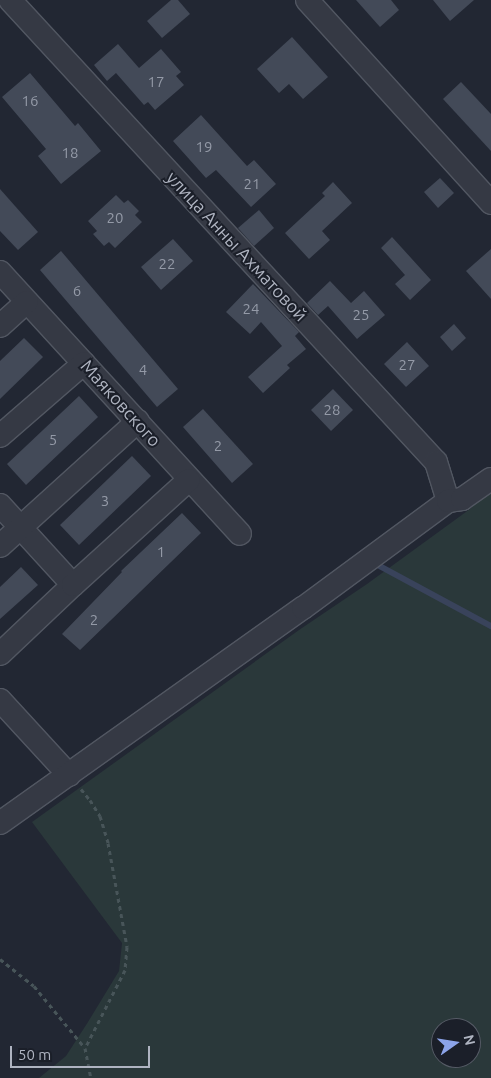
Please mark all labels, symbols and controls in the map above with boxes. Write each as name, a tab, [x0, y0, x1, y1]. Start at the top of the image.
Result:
house number: 17	[148, 73, 164, 91]
house number: 16	[22, 92, 38, 110]
house number: 19	[196, 138, 212, 156]
house number: 18	[62, 144, 78, 162]
street label: улица Анны Ахматовой	[162, 167, 312, 325]
house number: 21	[244, 175, 260, 193]
house number: 20	[107, 209, 123, 227]
house number: 22	[159, 255, 175, 273]
house number: 6	[73, 282, 81, 300]
house number: 24	[243, 300, 259, 318]
house number: 25	[353, 306, 369, 324]
street label: Маяковского	[76, 355, 166, 451]
house number: 27	[399, 356, 415, 374]
house number: 4	[139, 361, 147, 379]
house number: 28	[324, 401, 340, 419]
house number: 5	[49, 431, 57, 449]
house number: 2	[214, 437, 222, 455]
house number: 3	[101, 492, 109, 510]
house number: 1	[157, 543, 165, 561]
house number: 2	[90, 611, 98, 629]
north arrow	[431, 1018, 481, 1068]
text: N	[461, 1033, 479, 1047]
scale bar	[12, 1036, 152, 1068]
text: 50 m	[18, 1046, 51, 1063]

